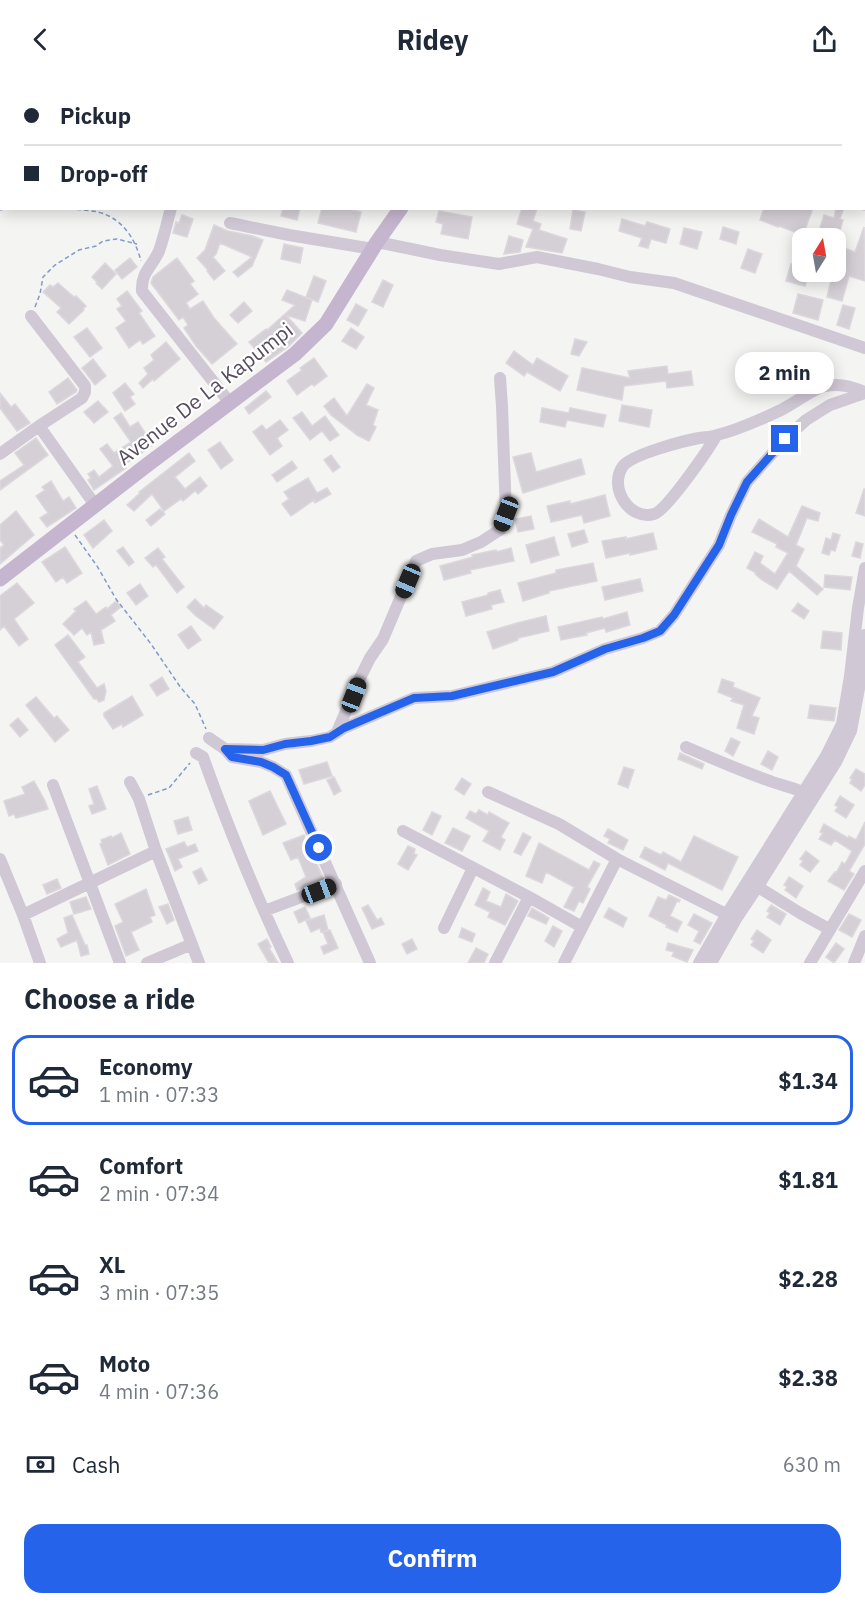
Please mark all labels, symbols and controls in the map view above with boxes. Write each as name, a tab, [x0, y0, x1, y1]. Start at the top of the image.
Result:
text: Ridey	[397, 22, 468, 57]
icon: back	[24, 23, 57, 56]
icon: share	[808, 23, 841, 56]
text: Pickup	[60, 101, 131, 130]
text: Drop-off	[60, 159, 147, 188]
north arrow	[792, 228, 846, 282]
map controls	[792, 228, 846, 282]
street label: Avenue De La Kapumpi	[110, 316, 298, 471]
callout: 2 min	[736, 352, 834, 394]
text: 2 min	[758, 359, 811, 386]
route end	[771, 425, 798, 452]
car	[491, 494, 521, 534]
car	[393, 561, 423, 601]
car	[339, 675, 369, 715]
route start	[305, 834, 332, 861]
car	[299, 876, 339, 906]
text: Choose a ride	[24, 981, 195, 1016]
text: Economy	[99, 1052, 193, 1081]
icon: car	[27, 1053, 81, 1107]
text: $1.34	[778, 1066, 838, 1095]
text: 1 min · 07:33	[99, 1081, 219, 1108]
text: Comfort	[99, 1151, 183, 1180]
icon: car	[27, 1152, 81, 1206]
text: $1.81	[778, 1165, 838, 1194]
text: 2 min · 07:34	[99, 1180, 219, 1207]
text: XL	[99, 1250, 125, 1279]
icon: car	[27, 1251, 81, 1305]
text: $2.28	[778, 1264, 838, 1293]
text: 3 min · 07:35	[99, 1279, 219, 1306]
text: Moto	[99, 1349, 150, 1378]
icon: car	[27, 1350, 81, 1404]
text: $2.38	[778, 1363, 838, 1392]
text: 4 min · 07:36	[99, 1378, 219, 1405]
icon: cash	[24, 1448, 57, 1481]
text: Cash	[72, 1450, 121, 1479]
text: 630 m	[783, 1451, 841, 1478]
button: Confirm	[24, 1524, 841, 1593]

